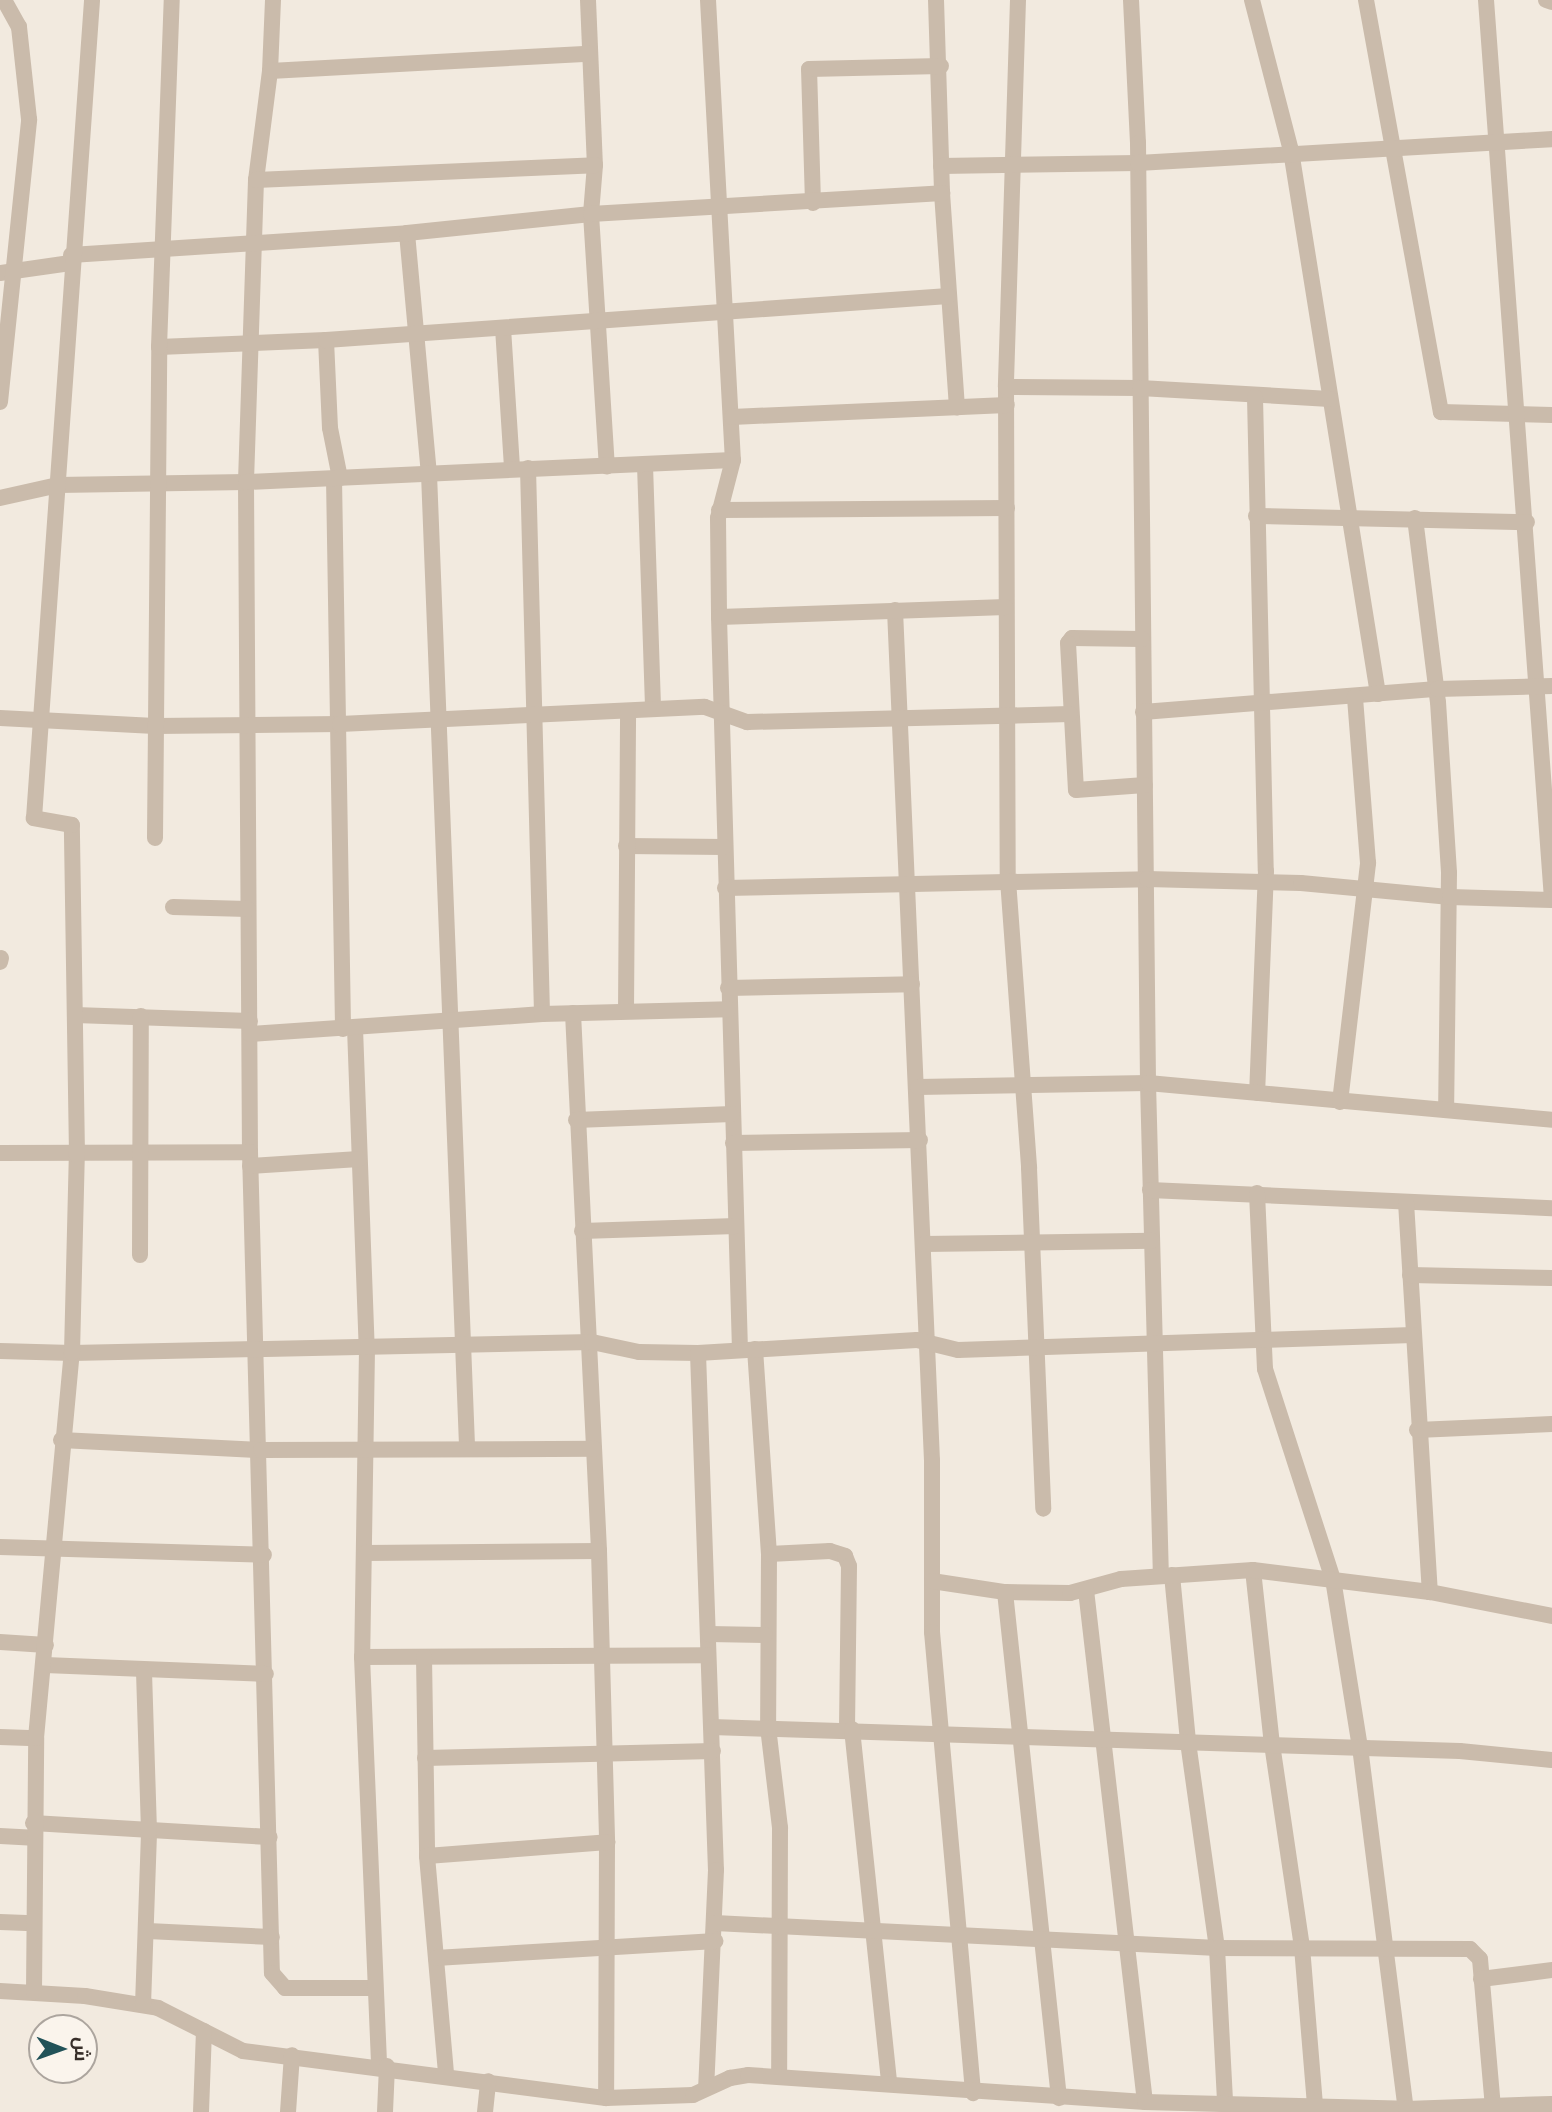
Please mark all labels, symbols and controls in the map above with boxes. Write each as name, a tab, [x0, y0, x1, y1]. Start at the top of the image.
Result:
north arrow	[28, 2014, 98, 2084]
text: ش	[71, 2037, 94, 2062]

